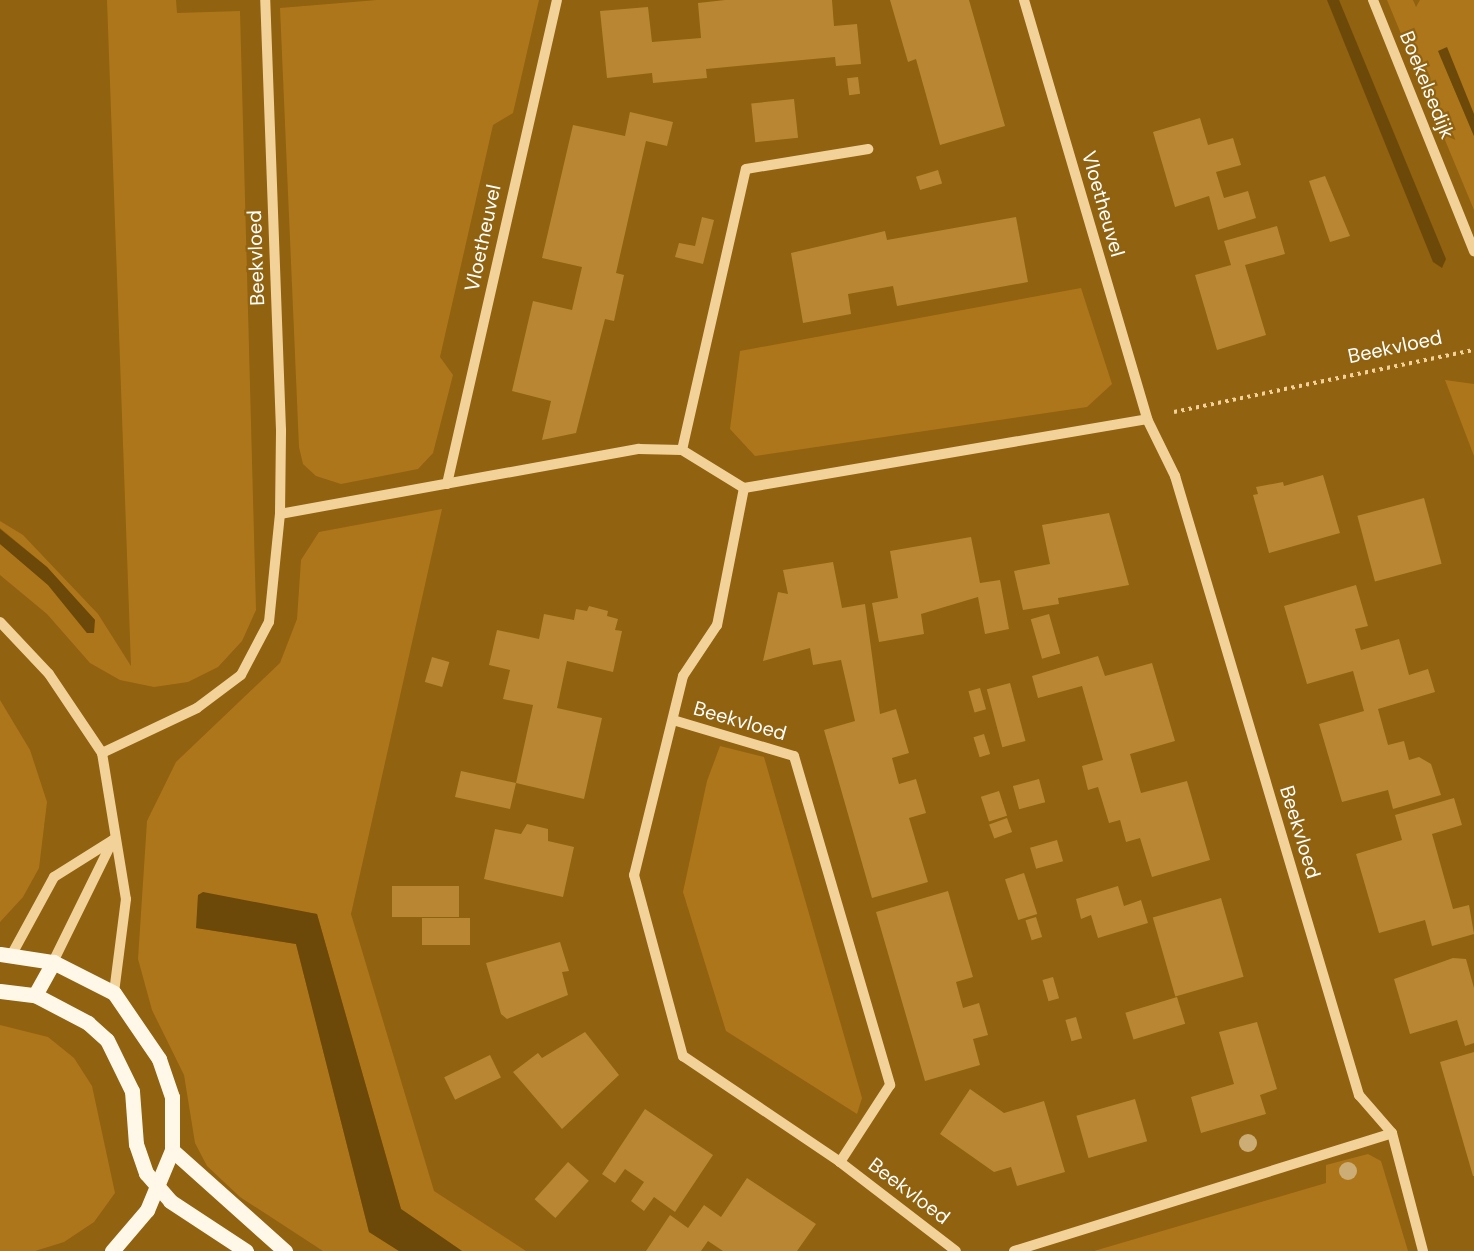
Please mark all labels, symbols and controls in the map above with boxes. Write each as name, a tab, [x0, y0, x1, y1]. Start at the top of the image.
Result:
street label: Boekelsedijk	[1394, 28, 1460, 142]
street label: Vloetheuvel	[1076, 148, 1130, 260]
street label: Vloetheuvel	[460, 182, 506, 294]
street label: Beekvloed	[242, 210, 270, 306]
street label: Beekvloed	[1346, 325, 1444, 369]
street label: Beekvloed	[691, 696, 789, 746]
street label: Beekvloed	[1275, 783, 1325, 881]
street label: Beekvloed	[864, 1153, 954, 1229]

